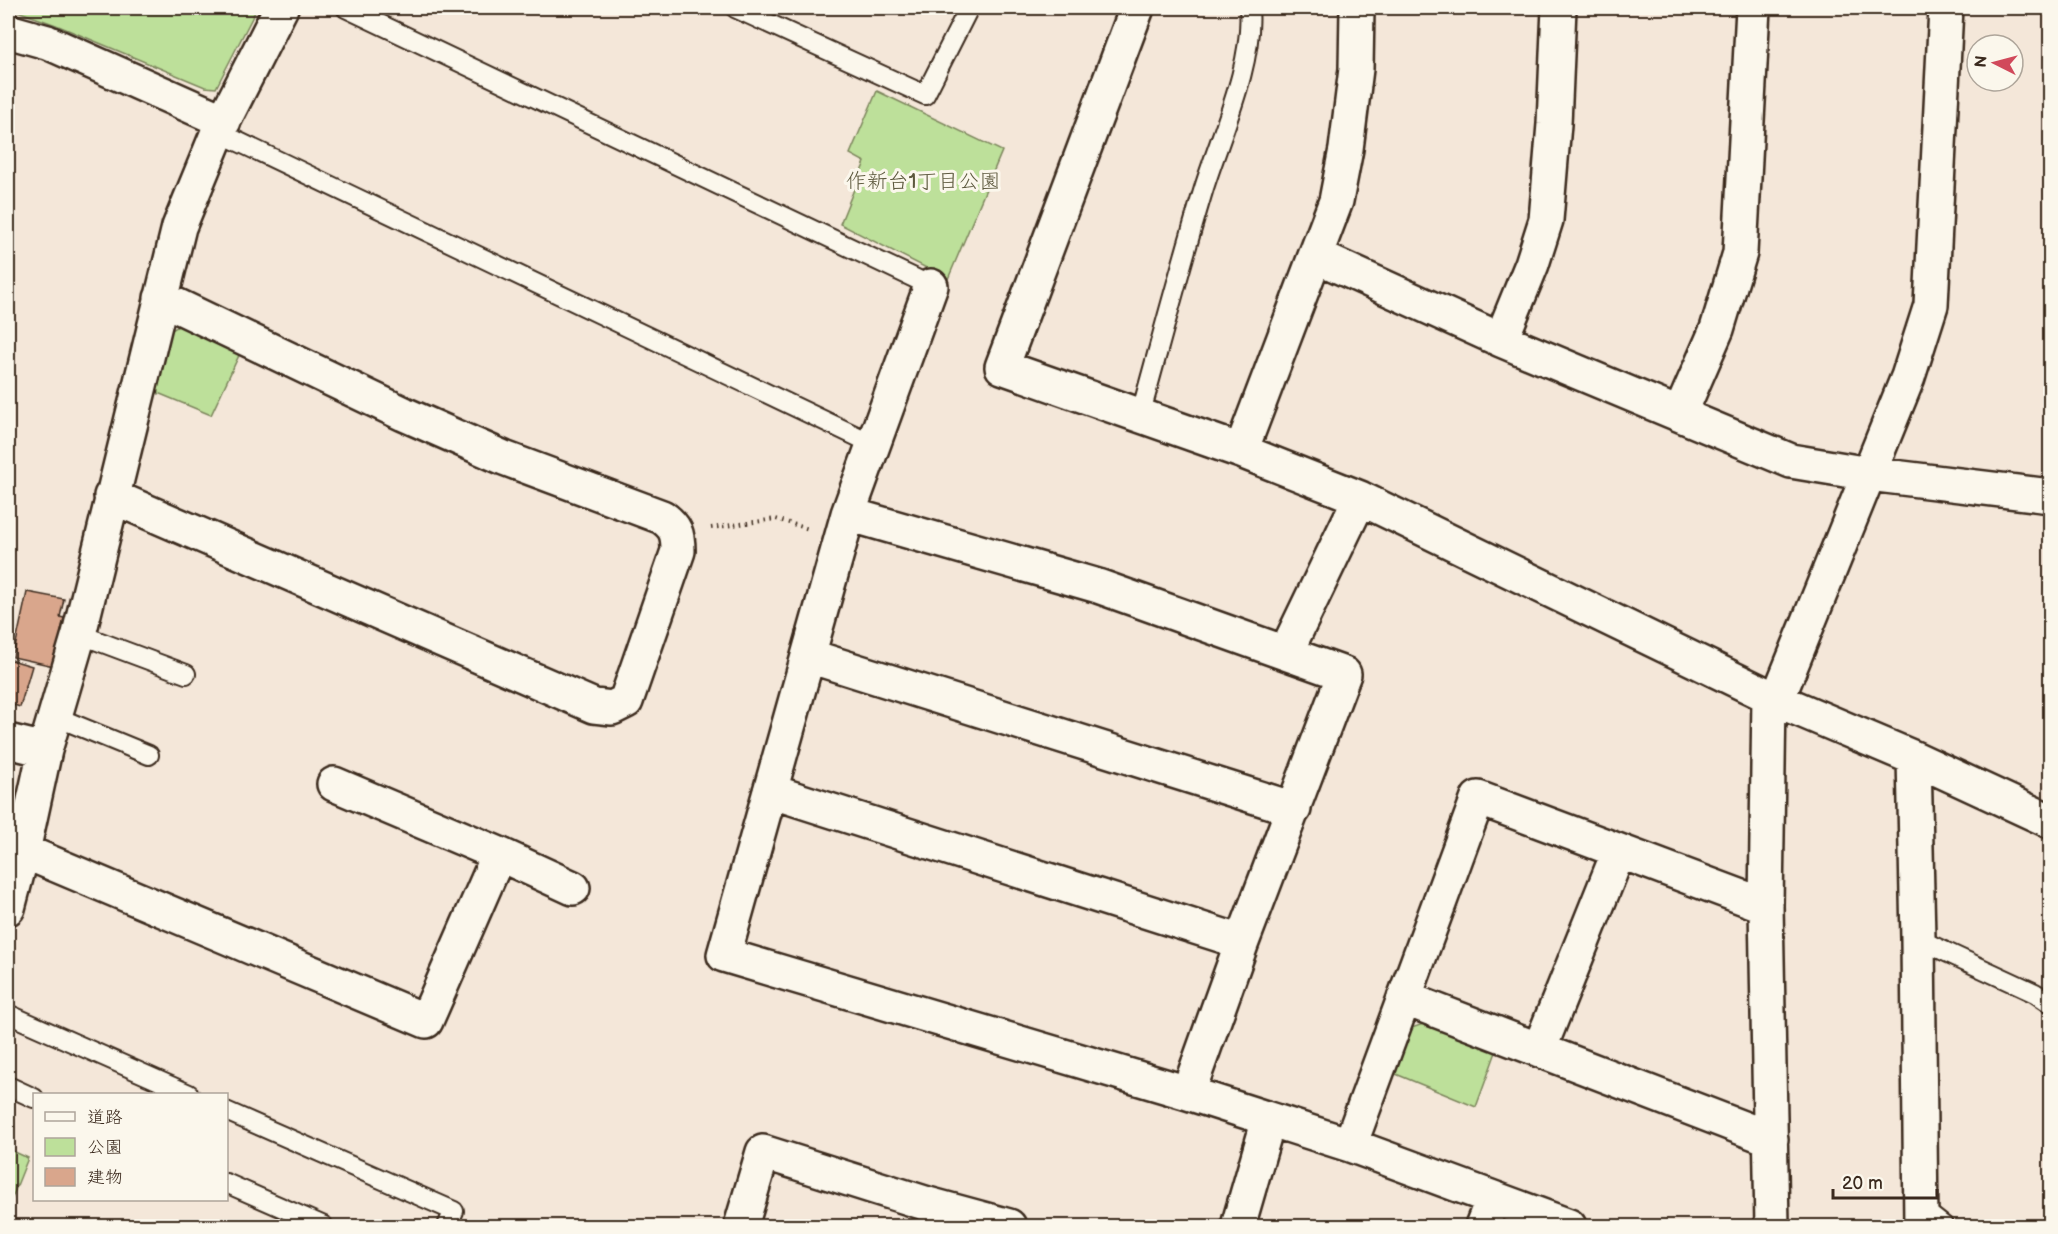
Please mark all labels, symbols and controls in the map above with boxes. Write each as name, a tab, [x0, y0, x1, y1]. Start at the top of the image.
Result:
north arrow	[1965, 33, 2025, 93]
text: N	[1971, 55, 1992, 69]
park label: 作新台1丁目公園	[845, 169, 1001, 194]
legend	[33, 1093, 228, 1201]
text: 道路	[87, 1107, 123, 1128]
text: 公園	[87, 1137, 123, 1158]
scale bar	[1833, 1162, 1936, 1200]
text: 建物	[87, 1167, 123, 1188]
text: 20 m	[1842, 1173, 1883, 1194]

